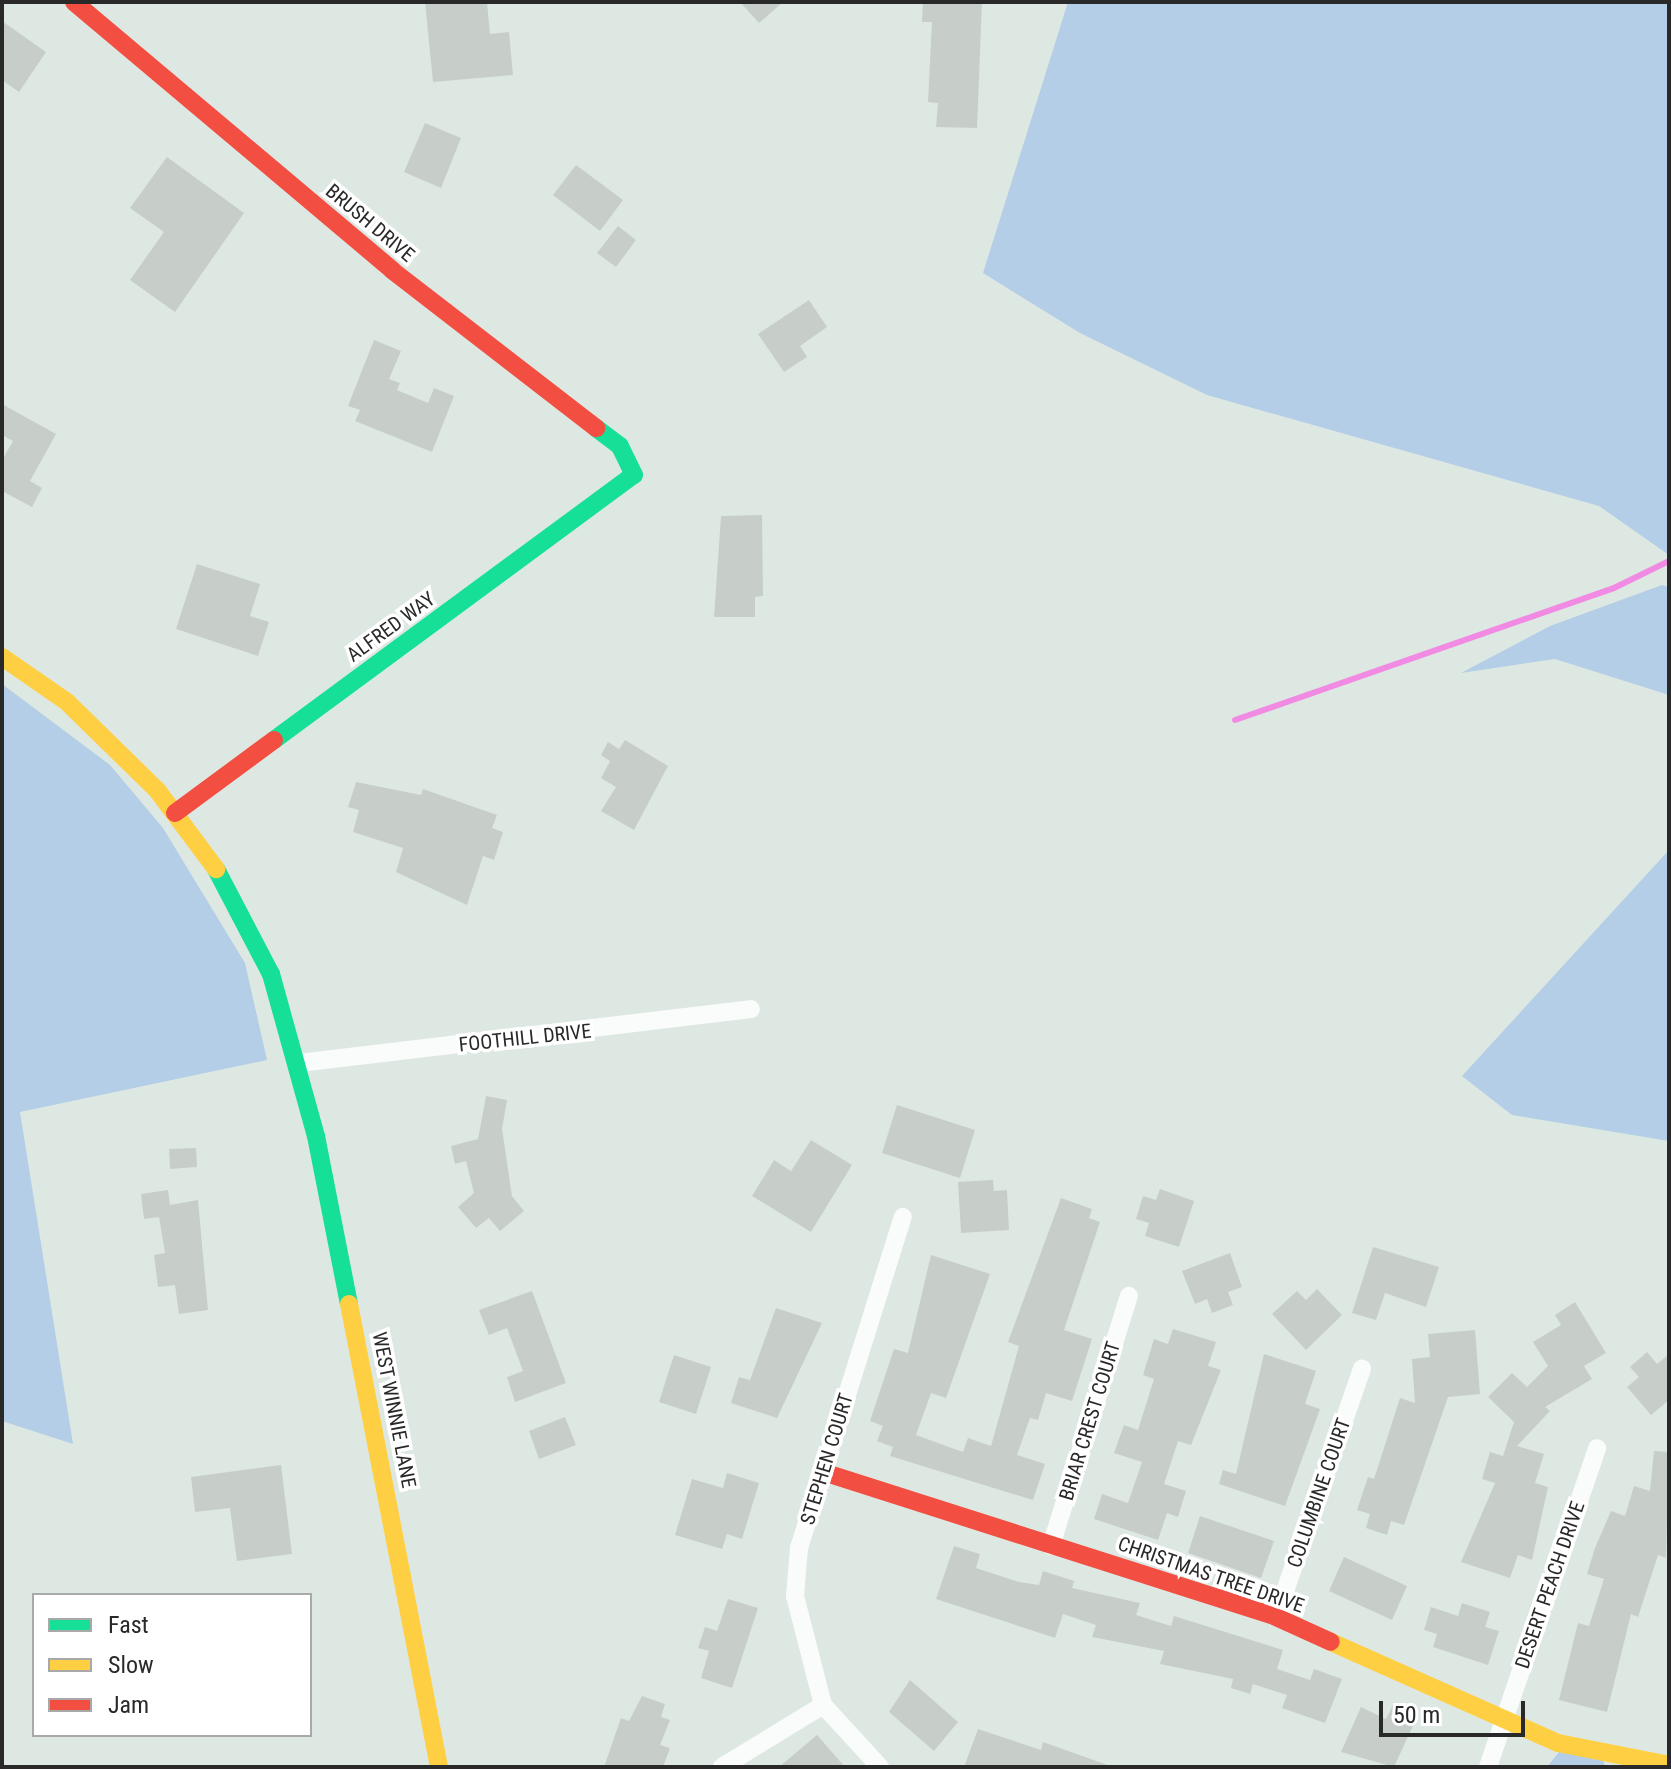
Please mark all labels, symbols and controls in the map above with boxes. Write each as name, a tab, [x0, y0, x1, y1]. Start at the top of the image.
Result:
street label: BRUSH DRIVE	[321, 179, 419, 267]
street label: ALFRED WAY	[342, 587, 440, 667]
street label: FOOTHILL DRIVE	[458, 1019, 592, 1057]
street label: WEST WINNIE LANE	[367, 1330, 421, 1490]
street label: BRIAR CREST COURT	[1054, 1338, 1126, 1504]
street label: STEPHEN COURT	[796, 1390, 858, 1528]
street label: COLUMBINE COURT	[1282, 1415, 1356, 1571]
street label: DESERT PEACH DRIVE	[1510, 1498, 1590, 1672]
street label: CHRISTMAS TREE DRIVE	[1115, 1532, 1307, 1618]
legend	[32, 1593, 312, 1737]
text: Fast	[108, 1611, 149, 1639]
text: Slow	[108, 1651, 154, 1679]
scale bar	[1383, 1685, 1529, 1735]
text: Jam	[108, 1691, 149, 1719]
text: 50 m	[1393, 1701, 1440, 1729]

